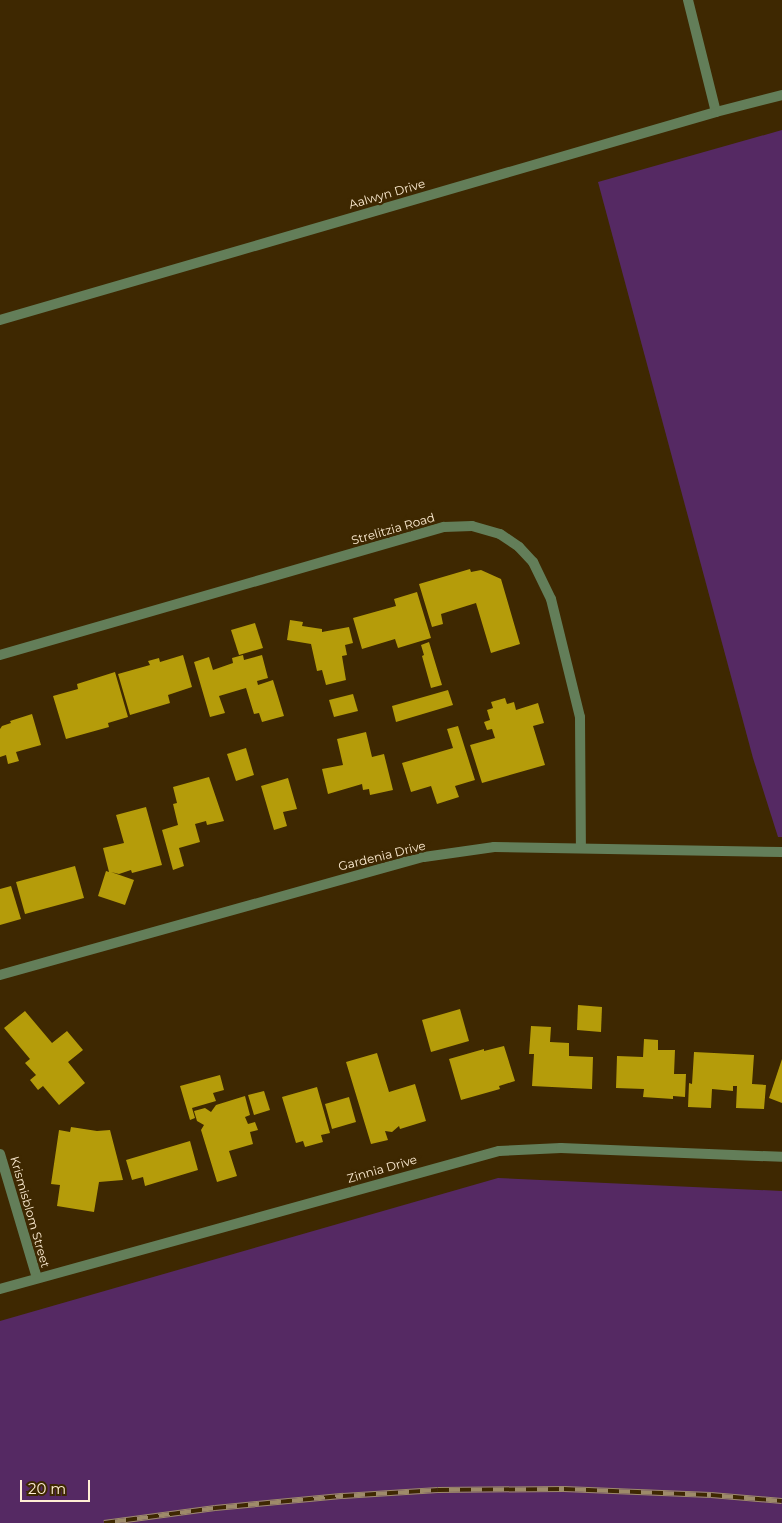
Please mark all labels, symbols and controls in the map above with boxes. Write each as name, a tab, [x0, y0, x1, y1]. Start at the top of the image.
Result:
street label: Aalwyn Drive	[347, 176, 427, 212]
street label: Strelitzia Road	[350, 510, 436, 548]
street label: Gardenia Drive	[337, 838, 427, 874]
street label: Zinnia Drive	[345, 1152, 419, 1186]
street label: Krismisblom Street	[7, 1155, 53, 1269]
scale bar	[22, 1470, 92, 1502]
text: 20 m	[28, 1479, 66, 1498]

